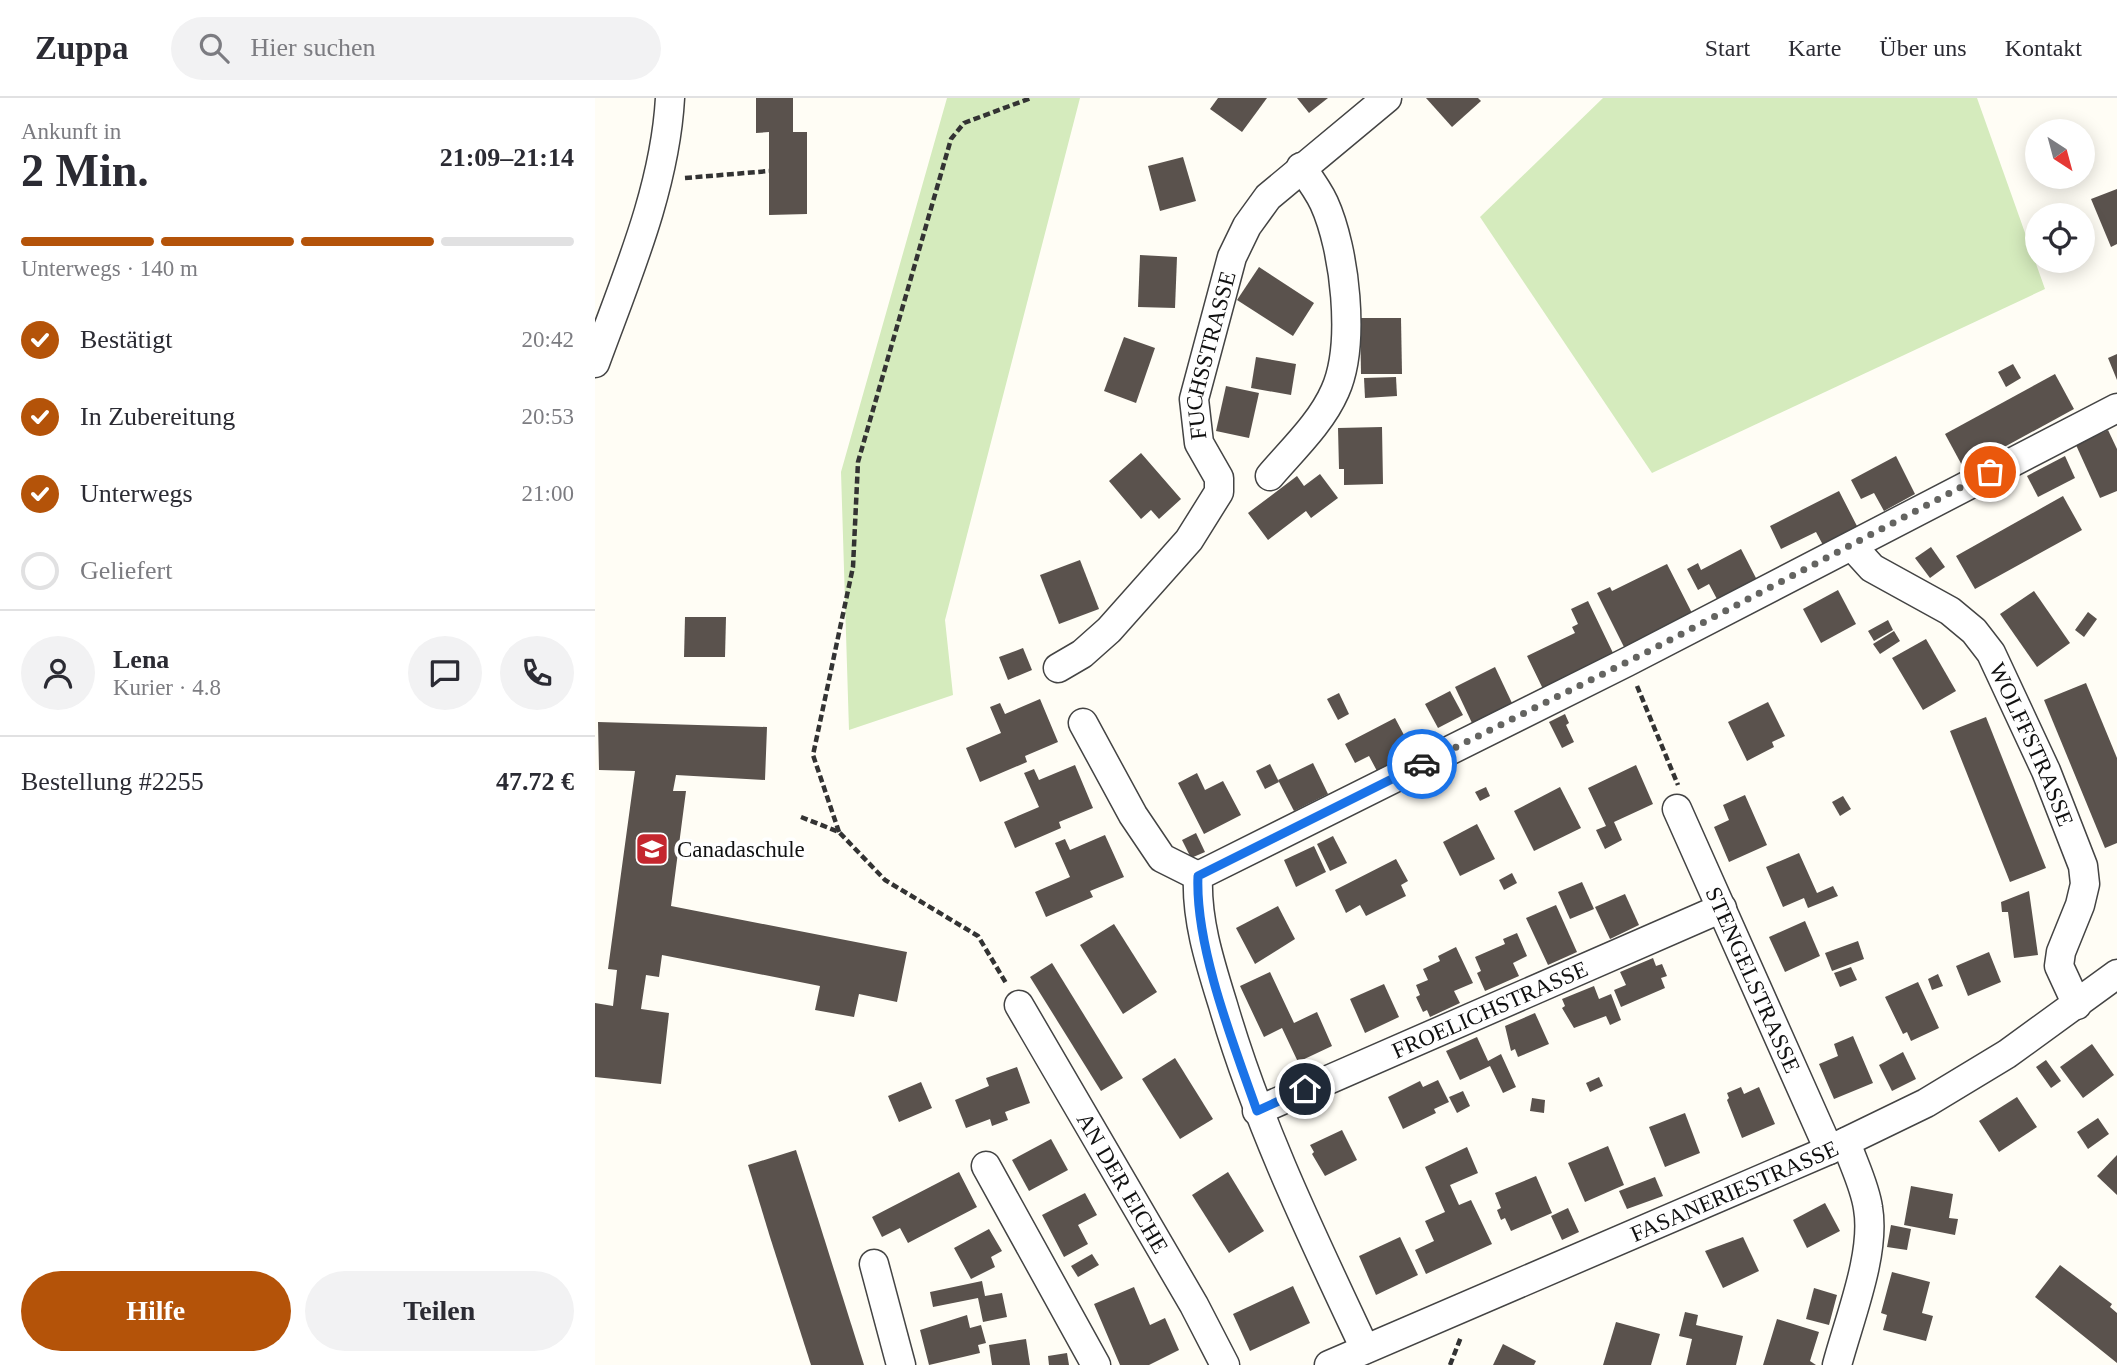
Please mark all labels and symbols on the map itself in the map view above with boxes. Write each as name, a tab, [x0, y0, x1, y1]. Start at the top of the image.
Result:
north arrow	[2025, 119, 2095, 189]
street label: FUCHSSTRASSE	[1182, 269, 1241, 441]
pin	[1960, 442, 2020, 502]
street label: WOLFFSTRASSE	[1984, 659, 2078, 830]
courier	[1387, 729, 1457, 799]
school or university icon: Canadaschule	[633, 830, 671, 868]
place label: Canadaschule	[677, 837, 805, 862]
street label: STENGELSTRASSE	[1700, 883, 1805, 1077]
street label: FROELICHSTRASSE	[1388, 956, 1592, 1064]
pin	[1275, 1059, 1335, 1119]
street label: AN DER EICHE	[1072, 1108, 1173, 1258]
street label: FASANERIESTRASSE	[1627, 1136, 1842, 1247]

